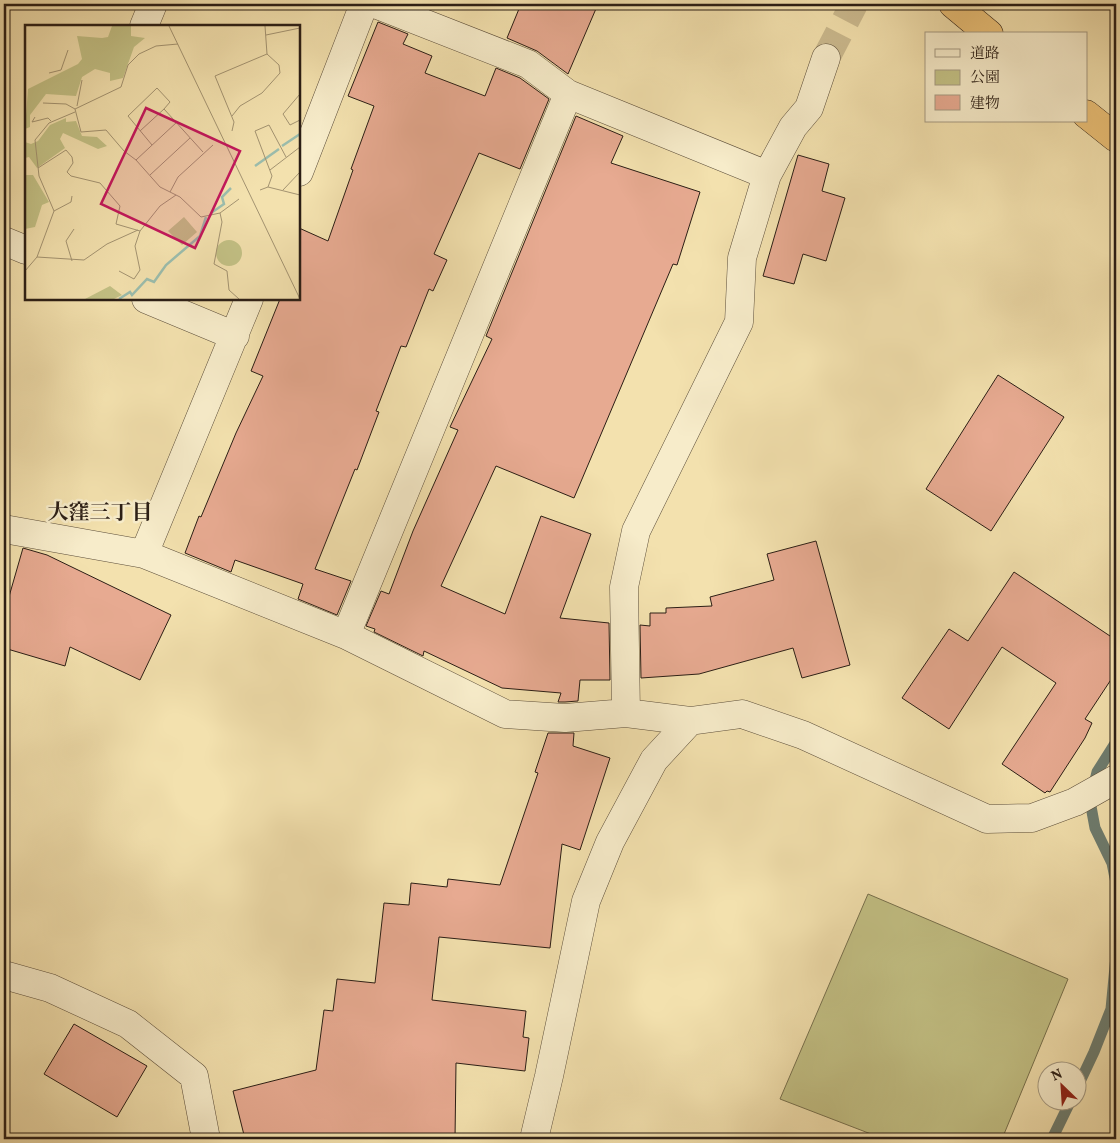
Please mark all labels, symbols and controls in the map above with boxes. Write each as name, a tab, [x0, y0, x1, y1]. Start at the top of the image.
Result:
inset map	[25, 25, 300, 300]
legend	[925, 32, 1088, 122]
text: 道路	[970, 44, 1000, 65]
text: 公園	[970, 68, 1000, 89]
text: 建物	[970, 94, 1000, 115]
district label: 大窪三丁目	[48, 499, 153, 528]
north arrow	[1038, 1060, 1088, 1110]
text: N	[1049, 1065, 1066, 1086]

